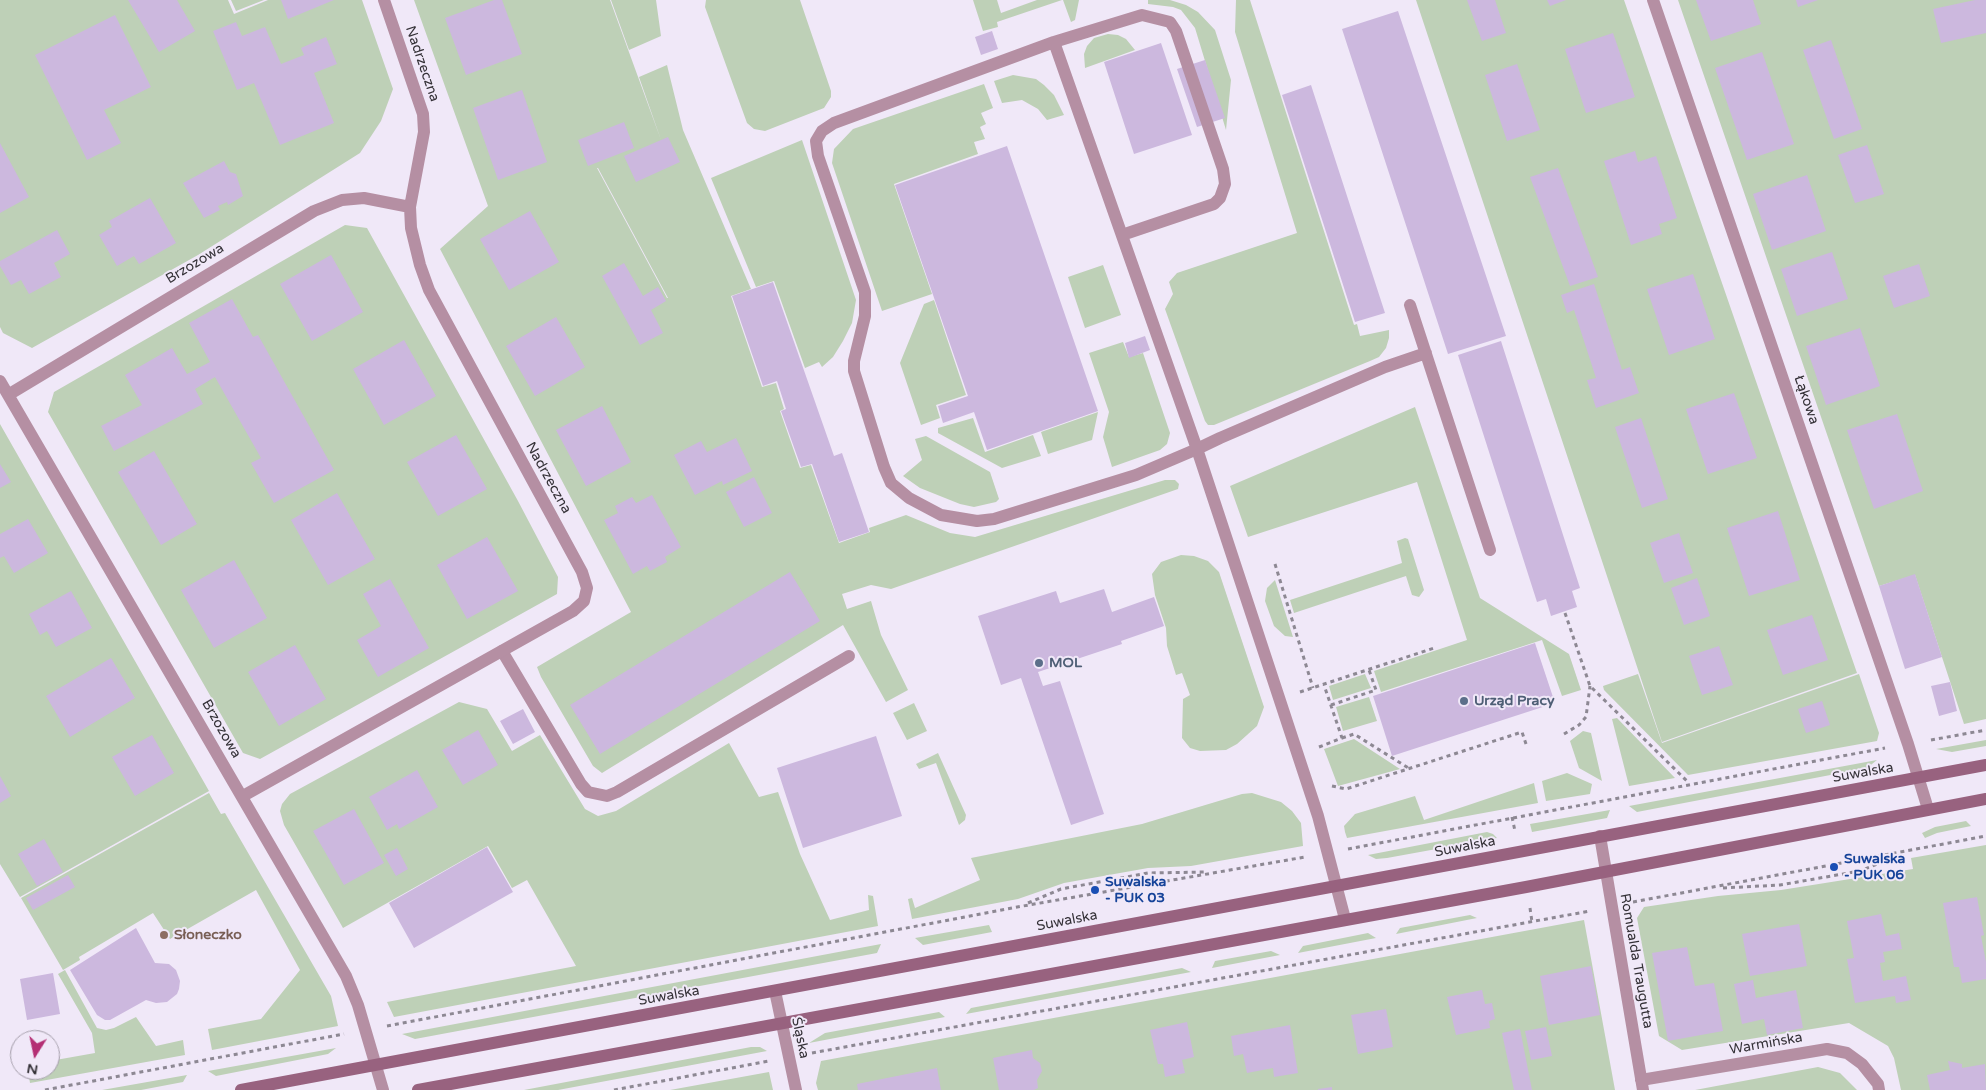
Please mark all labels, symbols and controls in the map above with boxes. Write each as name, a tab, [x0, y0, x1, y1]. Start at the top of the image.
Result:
street label: Nadrzeczna	[401, 24, 443, 104]
street label: Brzozowa	[163, 240, 227, 288]
street label: Łąkowa	[1790, 373, 1822, 427]
street label: Nadrzeczna	[521, 439, 575, 517]
place label: MOL	[1049, 655, 1082, 671]
marker: MOL	[1033, 657, 1045, 669]
place label: Urząd Pracy	[1474, 693, 1554, 709]
marker: Urząd Pracy	[1458, 695, 1470, 707]
street label: Brzozowa	[198, 697, 244, 761]
street label: Suwalska	[1831, 759, 1895, 787]
street label: Suwalska	[1433, 833, 1497, 861]
place label: Suwalska - PUK 06	[1844, 851, 1905, 884]
marker: Suwalska - PUK 06	[1828, 861, 1840, 873]
place label: Suwalska - PUK 03	[1105, 874, 1166, 906]
marker: Suwalska - PUK 03	[1089, 884, 1101, 896]
street label: Romualda Traugutta	[1616, 892, 1656, 1030]
street label: Suwalska	[1035, 907, 1099, 935]
place label: Słoneczko	[174, 927, 242, 943]
marker: Słoneczko	[158, 929, 170, 941]
street label: Suwalska	[637, 982, 701, 1010]
street label: Śląska	[787, 1016, 813, 1060]
street label: Warmińska	[1728, 1029, 1804, 1059]
north arrow	[10, 1030, 60, 1080]
text: N	[25, 1060, 39, 1079]

